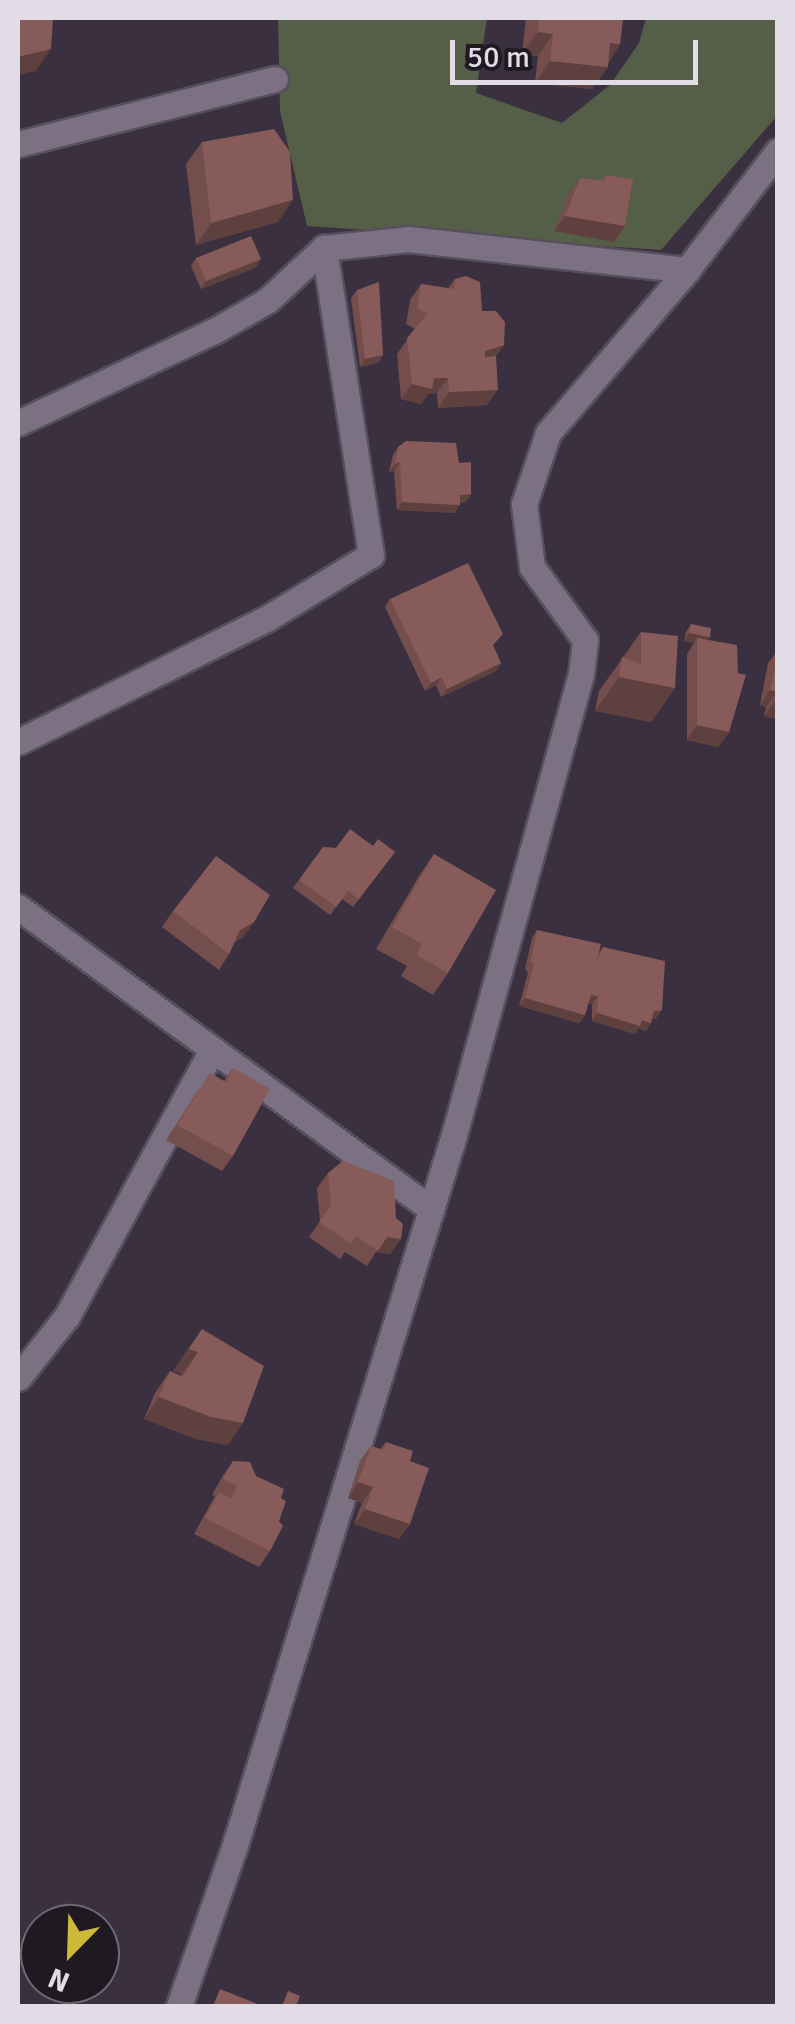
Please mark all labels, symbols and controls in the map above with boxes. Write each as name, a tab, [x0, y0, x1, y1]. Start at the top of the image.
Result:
scale bar	[455, 20, 702, 82]
text: 50 m	[467, 39, 530, 76]
north arrow	[20, 1904, 120, 2004]
text: N	[43, 1960, 75, 1999]

